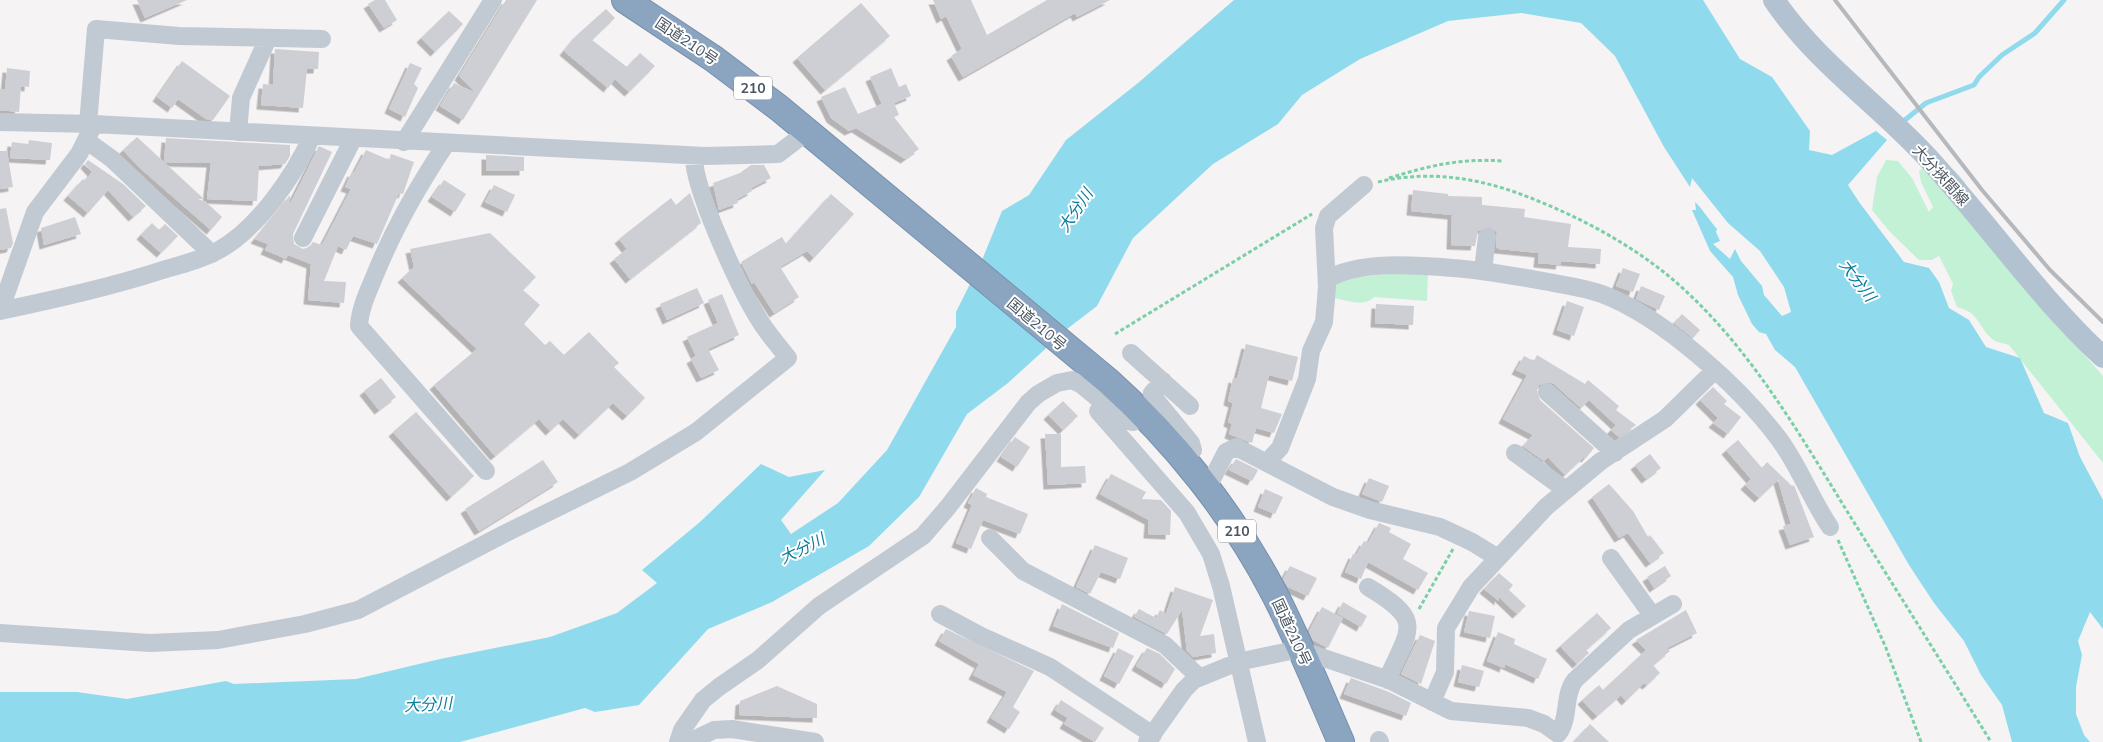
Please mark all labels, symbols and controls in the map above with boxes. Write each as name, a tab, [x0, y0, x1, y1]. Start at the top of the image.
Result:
street label: 国道210号	[652, 13, 722, 69]
road number: 210	[734, 76, 772, 100]
street label: 大分挾間線	[1909, 141, 1973, 209]
water label: 大分川	[1053, 183, 1098, 235]
water label: 大分川	[1836, 255, 1882, 307]
street label: 国道210号	[1003, 294, 1071, 354]
road number: 210	[1218, 520, 1256, 542]
water label: 大分川	[776, 528, 830, 568]
street label: 国道210号	[1268, 595, 1316, 669]
water label: 大分川	[404, 693, 454, 715]

